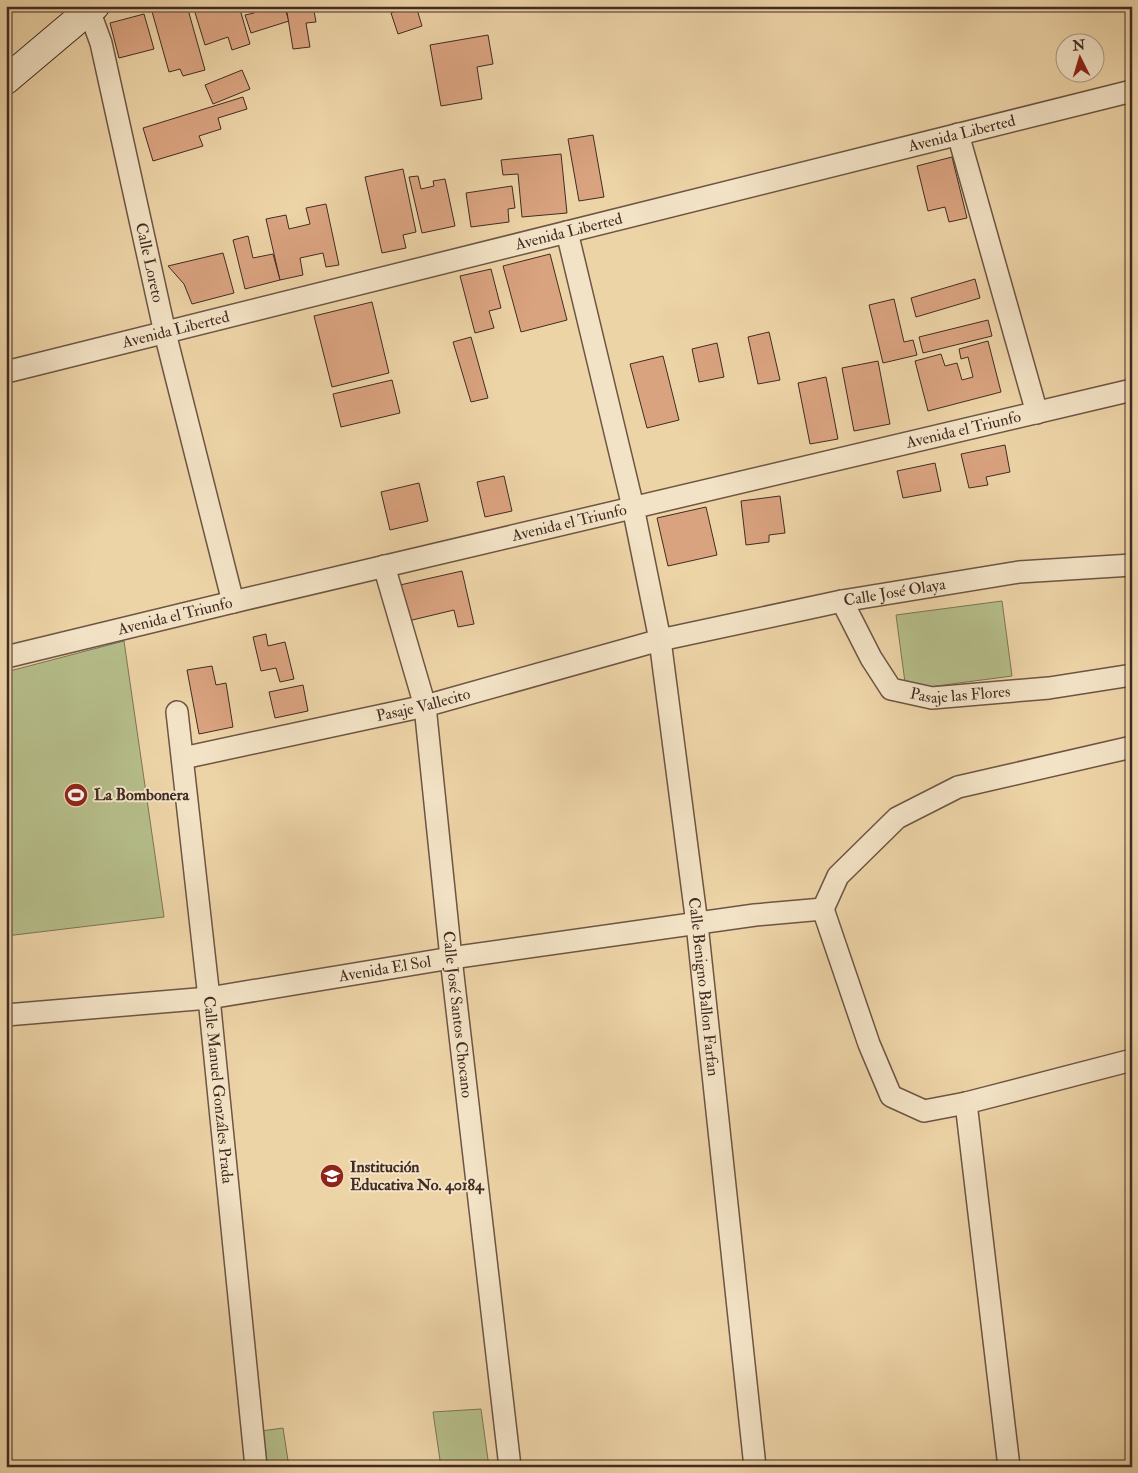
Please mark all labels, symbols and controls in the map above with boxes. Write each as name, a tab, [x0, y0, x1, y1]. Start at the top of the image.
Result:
north arrow	[1056, 32, 1106, 82]
text: N	[1071, 36, 1086, 55]
street label: Avenida Liberted	[905, 111, 1017, 157]
street label: Avenida Liberted	[512, 209, 624, 255]
street label: Calle Loreto	[131, 221, 168, 305]
street label: Avenida Liberted	[119, 307, 231, 353]
street label: Avenida el Triunfo	[903, 406, 1023, 453]
street label: Avenida el Triunfo	[509, 499, 629, 546]
street label: Calle José Olaya	[842, 574, 947, 611]
street label: Avenida el Triunfo	[115, 592, 235, 640]
street label: Pasaje las Flores	[908, 681, 1011, 708]
street label: Pasaje Vallecito	[374, 684, 473, 726]
sports icon: La Bombonera	[63, 782, 89, 808]
place label: La Bombonera	[94, 785, 190, 805]
street label: Calle Benigno Ballon Farfan	[684, 896, 723, 1077]
street label: Calle José Santos Chocano	[438, 930, 477, 1099]
street label: Avenida El Sol	[336, 951, 432, 987]
street label: Calle Manuel Gonzáles Prada	[199, 995, 238, 1185]
place label: Institución Educativa No. 40184	[350, 1157, 485, 1195]
school or university icon: Institución Educativa No. 40184	[319, 1163, 345, 1189]

